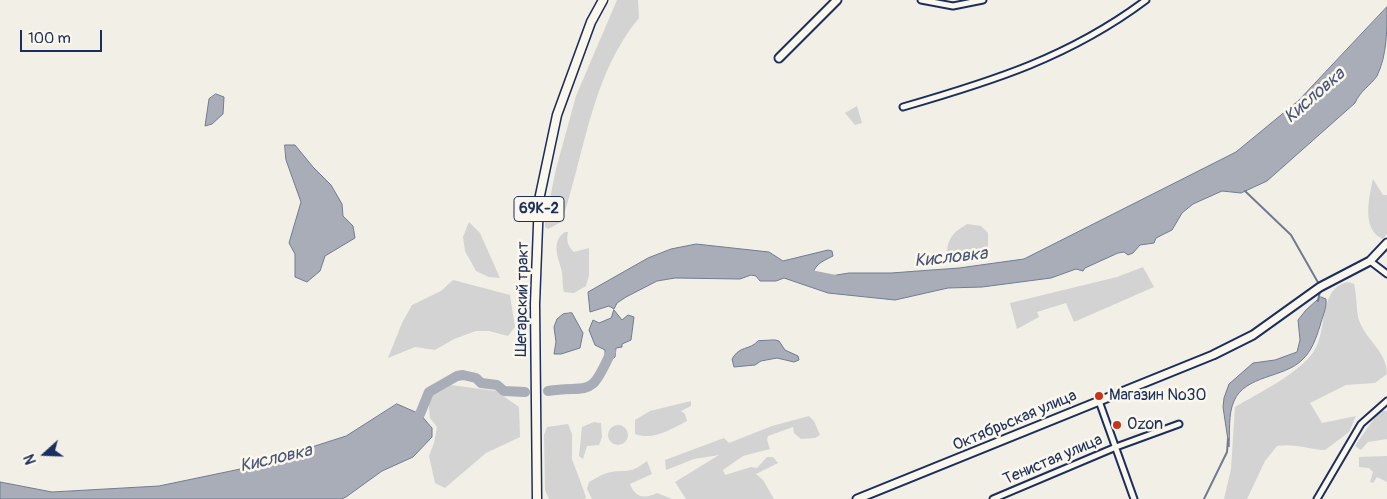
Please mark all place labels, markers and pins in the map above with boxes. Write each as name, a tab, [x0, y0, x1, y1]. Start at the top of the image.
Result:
place label: Магазин №30	[1109, 386, 1206, 406]
marker: Магазин №30	[1093, 390, 1105, 402]
place label: Ozon	[1127, 415, 1163, 435]
marker: Ozon	[1111, 419, 1123, 431]

